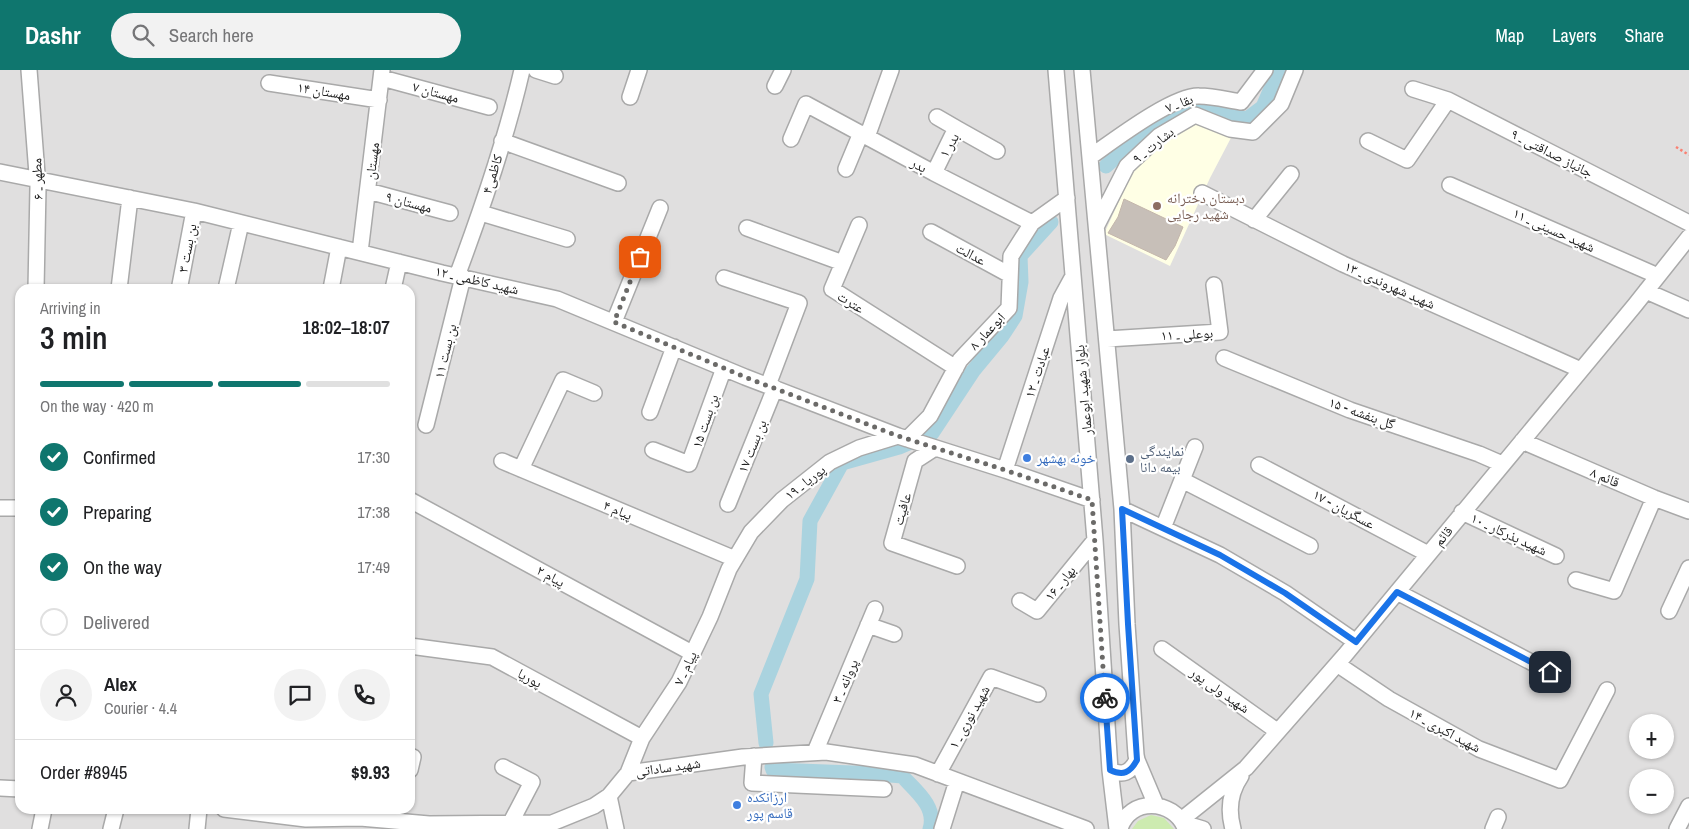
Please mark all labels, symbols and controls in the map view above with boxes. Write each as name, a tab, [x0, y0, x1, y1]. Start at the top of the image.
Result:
search box	[111, 13, 461, 58]
text: Dashr	[25, 19, 81, 51]
icon: search	[129, 21, 157, 49]
text: Search here	[169, 22, 254, 48]
text: Map	[1496, 23, 1524, 48]
text: Layers	[1552, 23, 1597, 48]
text: Share	[1625, 23, 1664, 48]
street label: مهستان ۷	[411, 77, 461, 107]
street label: مهستان ۱۴	[296, 78, 352, 104]
street label: بقا ـ ۷	[1163, 89, 1196, 116]
street label: بشارت ـ ۹	[1128, 123, 1178, 167]
street label: جانباز صداقتی ـ ۹	[1508, 125, 1596, 181]
street label: بدر ۱	[935, 129, 963, 160]
street label: مهستان	[361, 141, 383, 181]
street label: کاظمی۴	[478, 152, 507, 196]
street label: بدر	[907, 153, 930, 177]
street label: مطهر ـ ۶	[27, 158, 47, 200]
street label: مهستان ۹	[384, 187, 434, 217]
place label: دبستان دخترانه شهید رجایی	[1167, 189, 1245, 223]
marker: دبستان دخترانه شهید رجایی	[1151, 200, 1163, 212]
street label: شهید حسینی ـ ۱۱	[1510, 204, 1598, 256]
street label: بن بست ۳	[173, 222, 201, 274]
pin	[619, 236, 661, 278]
street label: عدالت	[953, 239, 989, 269]
icon: bag	[626, 243, 654, 271]
street label: شهید شهروندی ـ ۱۳	[1342, 257, 1438, 313]
street label: شهید کاظمی ـ ۱۲	[433, 262, 521, 298]
street label: عترت	[834, 287, 868, 317]
text: Arriving in	[40, 297, 101, 319]
street label: ابوعمار ۸	[965, 308, 1009, 354]
text: 18:02–18:07	[302, 314, 390, 340]
text: 3 min	[40, 316, 108, 359]
street label: بن بست ۱۱	[430, 322, 460, 380]
street label: بوعلی ـ ۱۱	[1160, 324, 1214, 344]
street label: عبادت ـ ۱۲	[1020, 344, 1054, 400]
street label: بلوار شهید ابوعمار	[1070, 344, 1096, 437]
street label: بن بست ۱۵	[687, 392, 723, 450]
street label: گل بنفشه - ۱۵	[1326, 393, 1398, 433]
text: On the way · 420 m	[40, 395, 154, 417]
street label: بن بست ۱۷	[733, 417, 771, 475]
place label: نمایندگی بیمه دانا	[1140, 442, 1184, 476]
icon: check	[40, 443, 68, 471]
text: Confirmed	[83, 444, 156, 470]
text: 17:30	[357, 446, 390, 468]
place label: خونه بهشهر	[1036, 449, 1095, 467]
marker: خونه بهشهر	[1021, 452, 1033, 464]
marker: نمایندگی بیمه دانا	[1124, 453, 1136, 465]
street label: پوریا ـ ۱۹	[781, 460, 829, 504]
street label: قائم ۸	[1587, 463, 1623, 492]
street label: عسگریان - ۱۷	[1310, 485, 1378, 533]
street label: عافیت	[889, 491, 915, 527]
street label: پیام ۴	[600, 496, 635, 525]
icon: check	[40, 498, 68, 526]
text: Preparing	[83, 499, 151, 525]
text: 17:38	[357, 501, 390, 523]
street label: شهید بذرکار ـ ۱۰	[1468, 509, 1550, 559]
street label: قائم	[1429, 522, 1457, 550]
icon: check	[40, 553, 68, 581]
text: On the way	[83, 554, 162, 580]
text: 17:49	[357, 556, 390, 578]
street label: پیام ۲	[533, 561, 569, 592]
street label: بهار ـ ۱۶	[1040, 562, 1080, 604]
text: Delivered	[83, 609, 150, 635]
street label: پیام ـ ۷	[669, 648, 702, 688]
pin	[1529, 651, 1571, 693]
street label: پروانه ـ ۳	[828, 656, 862, 706]
icon: home	[1536, 658, 1564, 686]
street label: شهید ولی پور	[1186, 662, 1253, 717]
street label: پوریا	[515, 664, 545, 692]
button: person	[40, 669, 92, 721]
button: chat	[274, 669, 326, 721]
button: phone	[338, 669, 390, 721]
text: Alex	[104, 671, 137, 697]
courier	[1080, 673, 1130, 723]
street label: شهید نوری ـ ۱	[944, 682, 994, 752]
icon: bike	[1091, 684, 1119, 712]
text: Courier · 4.4	[104, 697, 177, 719]
street label: شهید اکبری ـ ۱۴	[1406, 704, 1484, 756]
map controls	[1629, 714, 1674, 814]
button: +	[1629, 714, 1674, 759]
street label: شهید ساداتی	[634, 754, 702, 780]
text: Order #8945	[40, 759, 127, 785]
text: $9.93	[351, 759, 390, 785]
button: −	[1629, 769, 1674, 814]
place label: ارزانکده قاسم پور	[746, 788, 793, 823]
marker: ارزانکده قاسم پور	[731, 799, 743, 811]

